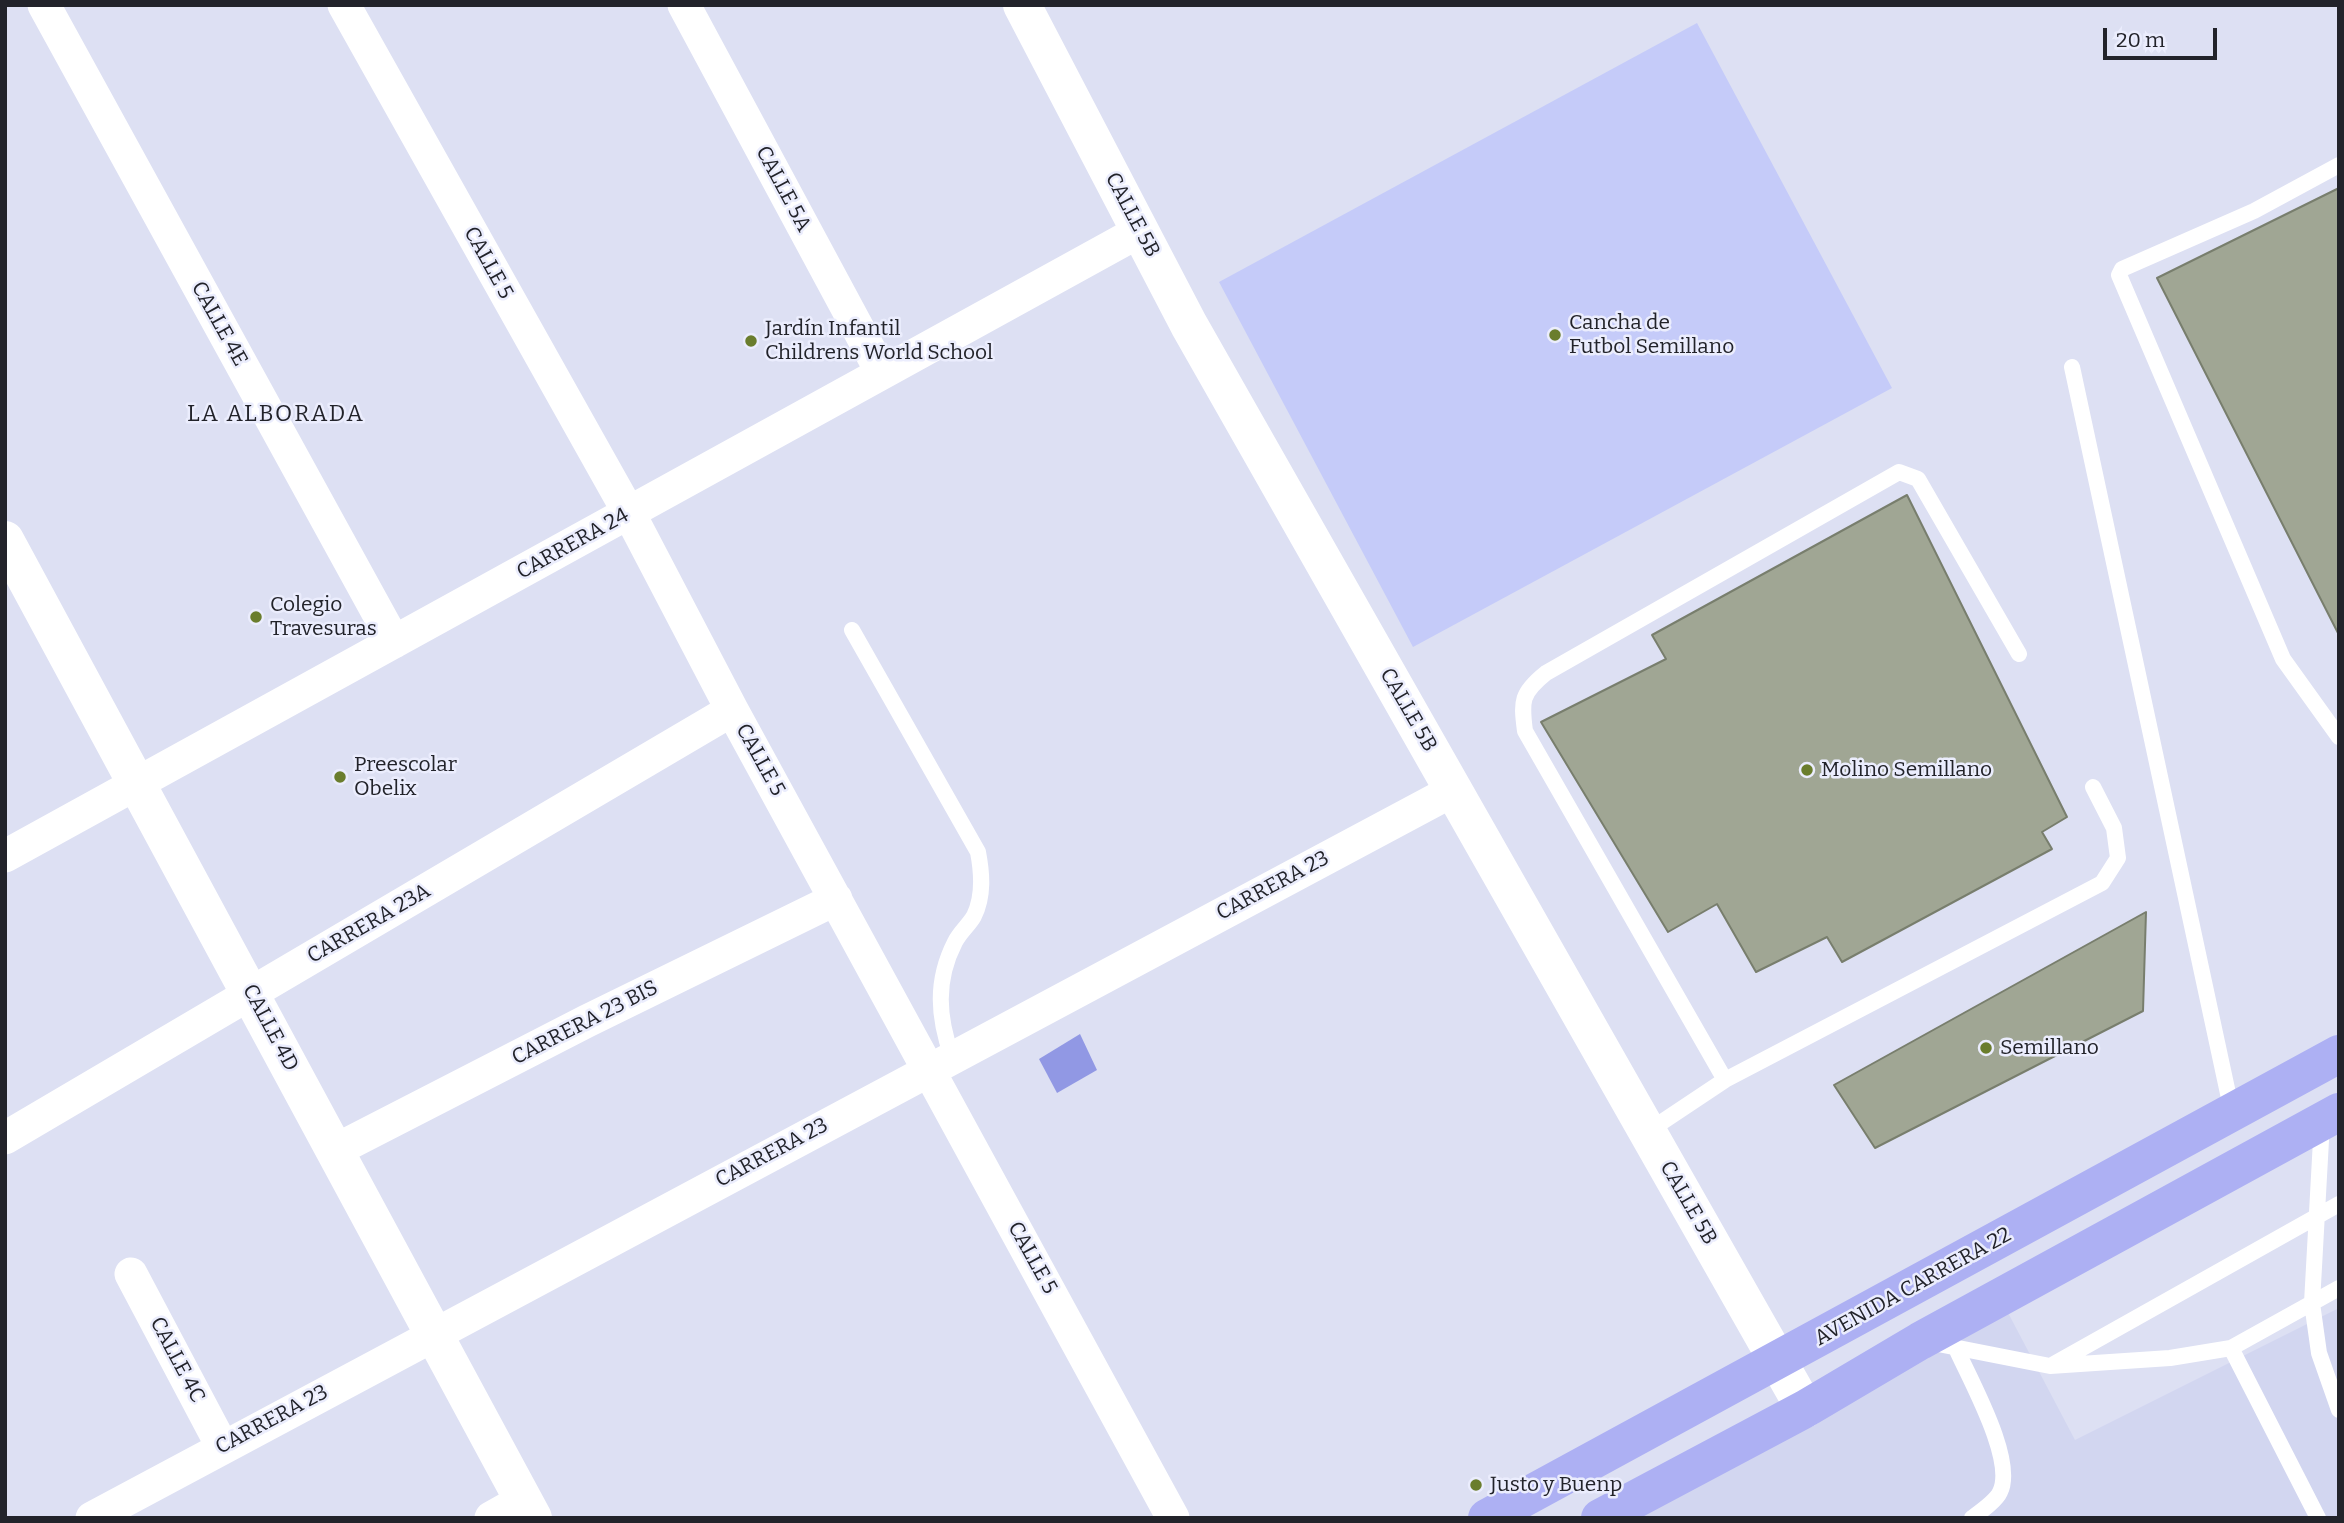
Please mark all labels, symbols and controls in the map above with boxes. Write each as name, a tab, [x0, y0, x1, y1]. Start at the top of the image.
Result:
scale bar	[2106, 14, 2220, 58]
text: 20 m	[2116, 27, 2165, 53]
street label: CALLE 5A	[750, 142, 816, 236]
street label: CALLE 5B	[1099, 168, 1165, 262]
street label: CALLE 5	[458, 222, 518, 304]
street label: CALLE 4E	[185, 277, 253, 371]
place label: Cancha de Futbol Semillano	[1569, 310, 1734, 360]
place label: Jardín Infantil Childrens World School	[765, 316, 993, 366]
marker: Cancha de Futbol Semillano	[1547, 327, 1563, 343]
marker: Jardín Infantil Childrens World School	[743, 333, 759, 349]
district label: LA ALBORADA	[188, 401, 364, 429]
street label: CARRERA 24	[513, 503, 633, 585]
place label: Colegio Travesuras	[270, 592, 377, 642]
marker: Colegio Travesuras	[248, 609, 264, 625]
street label: CALLE 5B	[1374, 664, 1442, 756]
street label: CALLE 5	[730, 719, 790, 801]
place label: Preescolar Obelix	[354, 752, 457, 802]
place label: Molino Semillano	[1821, 757, 1992, 783]
marker: Molino Semillano	[1799, 762, 1815, 778]
marker: Preescolar Obelix	[332, 769, 348, 785]
street label: CARRERA 23	[1212, 846, 1334, 926]
street label: CARRERA 23A	[303, 879, 435, 969]
street label: CARRERA 23 BIS	[508, 975, 662, 1071]
street label: CALLE 4D	[237, 980, 303, 1076]
place label: Semillano	[2000, 1035, 2099, 1061]
marker: Semillano	[1978, 1040, 1994, 1056]
street label: CARRERA 23	[711, 1113, 833, 1193]
street label: CALLE 5B	[1654, 1157, 1722, 1249]
street label: CALLE 5	[1002, 1217, 1062, 1299]
street label: AVENIDA CARRERA 22	[1810, 1222, 2016, 1352]
street label: CALLE 4C	[144, 1313, 210, 1407]
street label: CARRERA 23	[211, 1380, 333, 1460]
place label: Justo y Buenp	[1490, 1472, 1622, 1498]
marker: Justo y Buenp	[1468, 1477, 1484, 1493]

